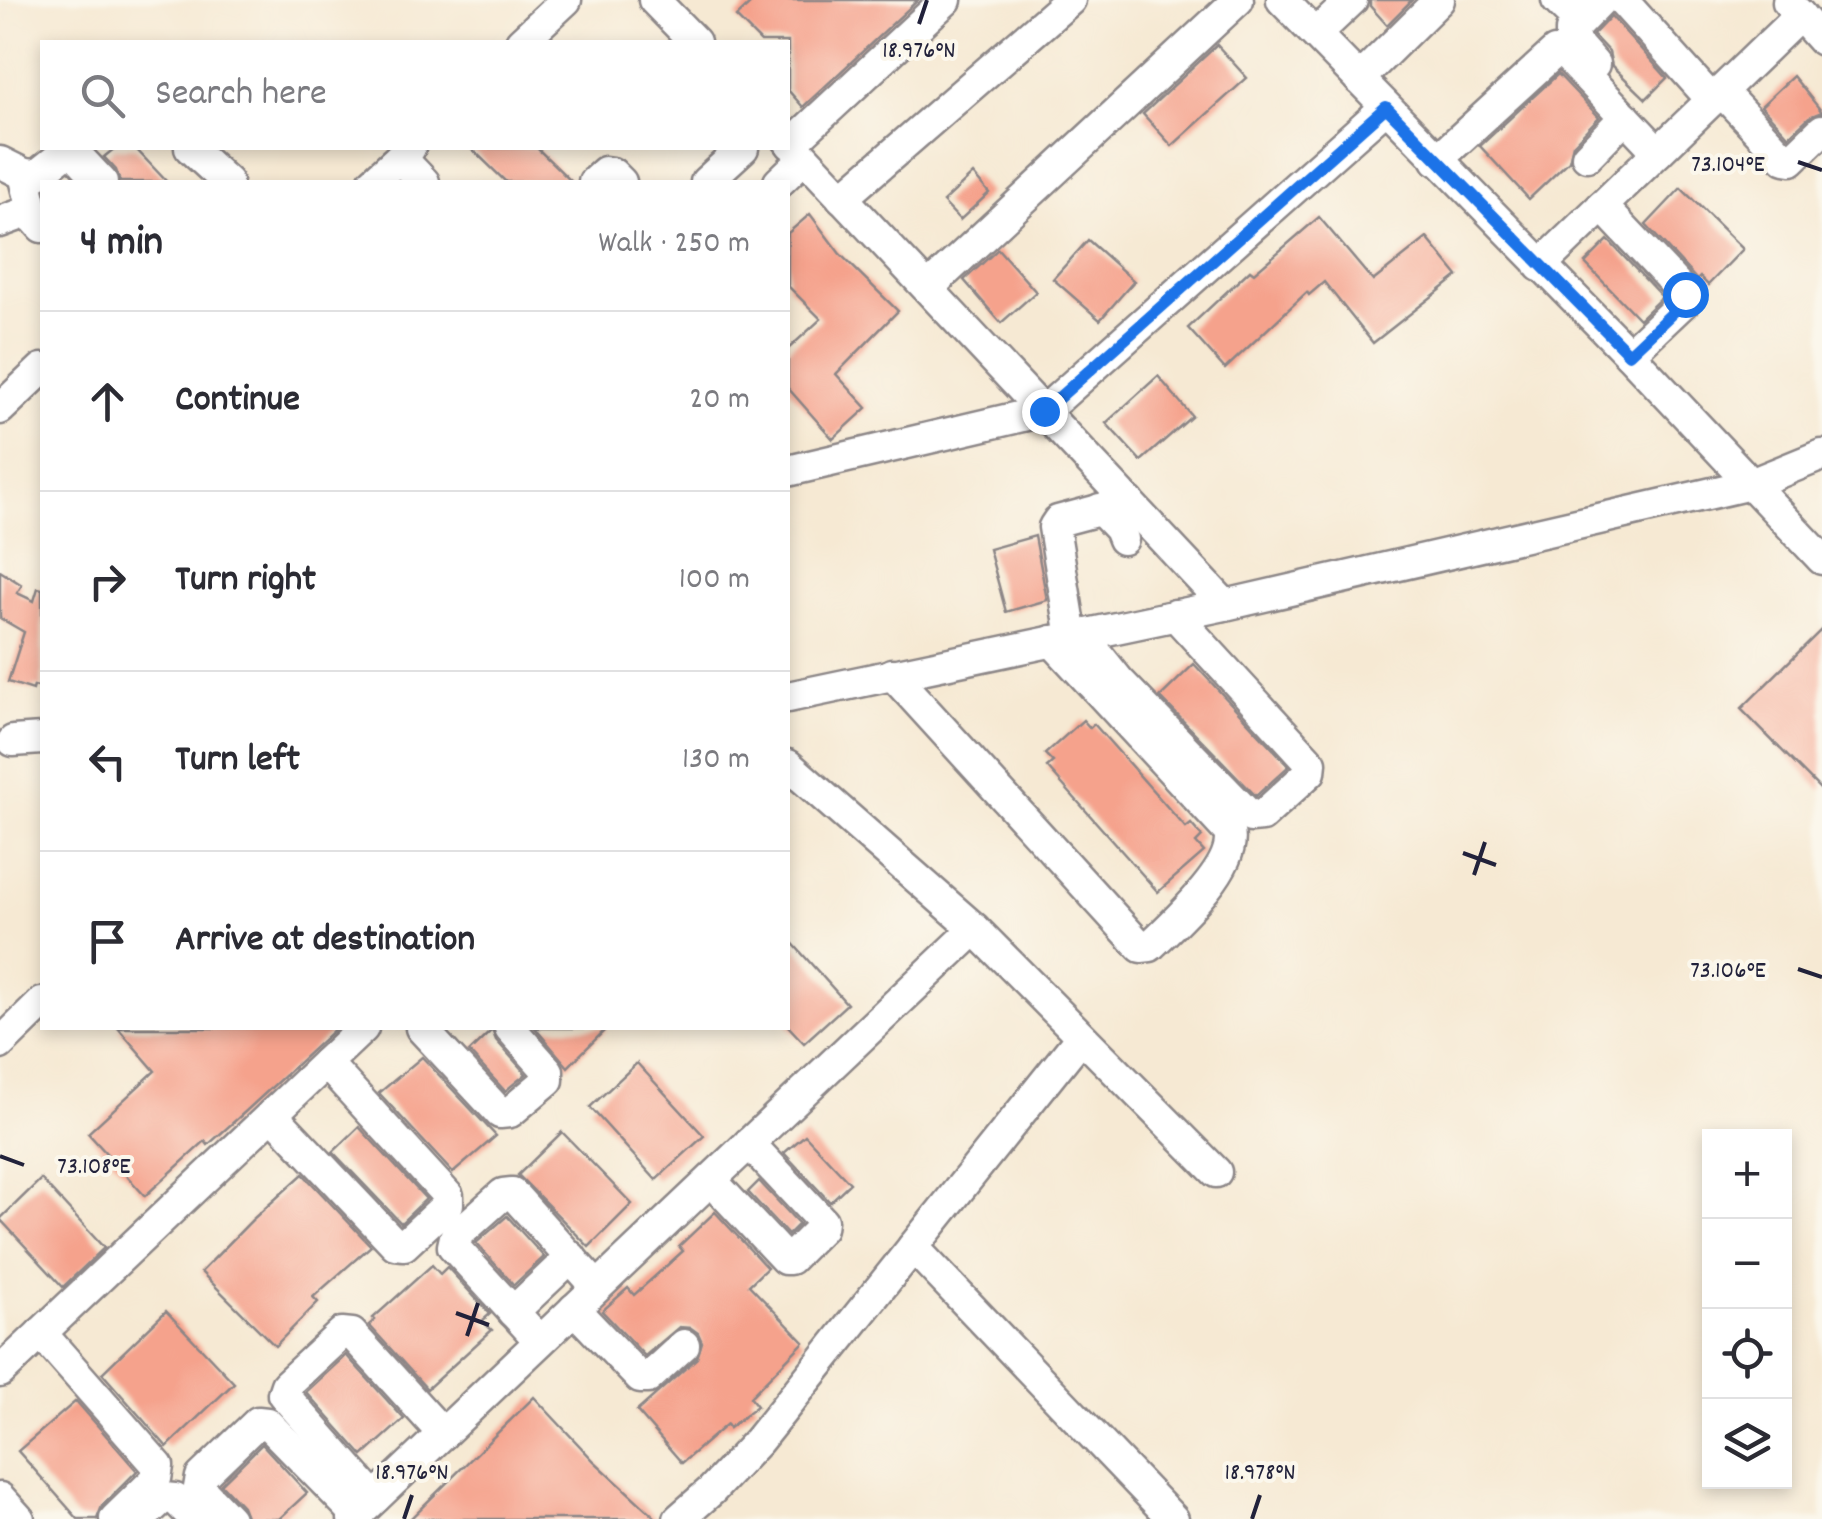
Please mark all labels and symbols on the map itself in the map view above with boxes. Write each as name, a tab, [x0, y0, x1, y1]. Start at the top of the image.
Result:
text: 18.976°N	[882, 34, 956, 70]
text: 73.104°E	[1691, 148, 1765, 184]
route start	[1663, 272, 1709, 318]
route end	[1022, 389, 1068, 435]
text: 73.106°E	[1690, 954, 1766, 990]
text: 73.108°E	[57, 1150, 131, 1186]
text: 18.976°N	[375, 1456, 449, 1492]
text: 18.978°N	[1224, 1456, 1296, 1492]

